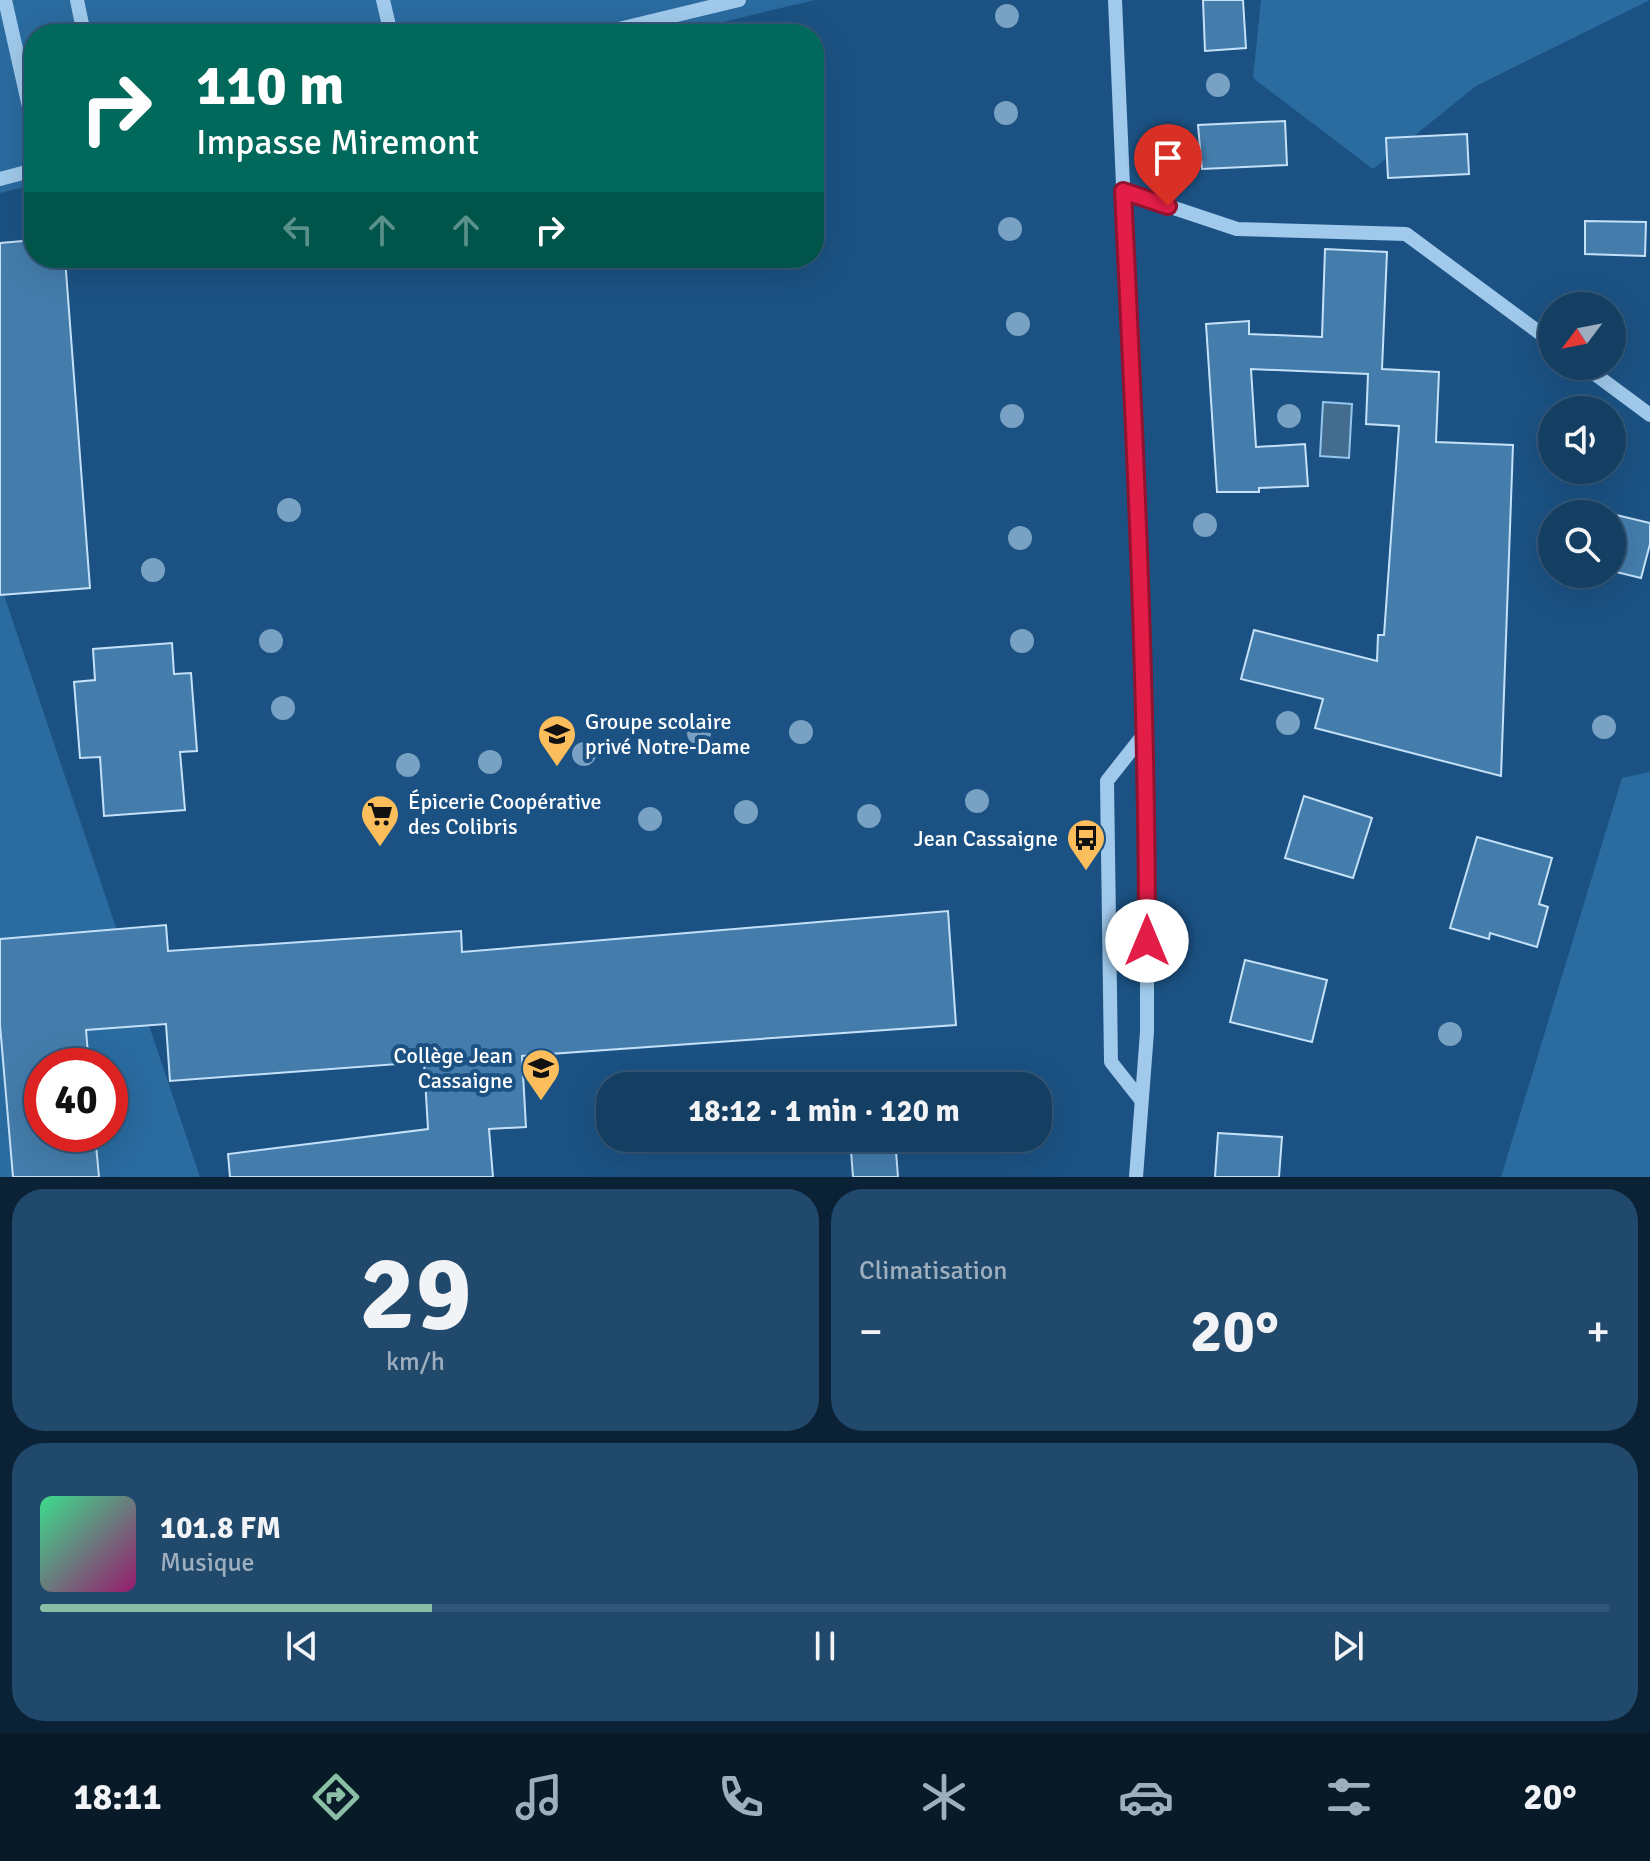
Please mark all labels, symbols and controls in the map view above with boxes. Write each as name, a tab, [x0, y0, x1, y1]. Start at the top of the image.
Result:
text: 110 m	[196, 51, 344, 120]
icon: right	[64, 56, 168, 160]
text: Impasse Miremont	[196, 120, 479, 165]
pin	[1134, 124, 1202, 206]
icon: arrive	[1146, 136, 1190, 180]
icon: left	[276, 208, 320, 252]
icon: ahead	[360, 208, 404, 252]
icon: ahead	[444, 208, 488, 252]
icon: right	[528, 208, 572, 252]
north arrow	[1538, 292, 1626, 380]
map controls	[1538, 292, 1626, 588]
button: sound	[1538, 396, 1626, 484]
button: search	[1538, 500, 1626, 588]
place label: Groupe scolaire privé Notre-Dame	[585, 708, 750, 760]
school or university icon: Groupe scolaire privé Notre-Dame	[536, 713, 578, 768]
place label: Épicerie Coopérative des Colibris	[408, 788, 602, 840]
supermarket icon: Épicerie Coopérative des Colibris	[359, 793, 401, 848]
bus stop icon: Jean Cassaigne	[1065, 817, 1107, 872]
place label: Jean Cassaigne	[914, 825, 1058, 852]
position arrow	[1105, 899, 1189, 983]
place label: Collège Jean Cassaigne	[393, 1042, 513, 1094]
school or university icon: Collège Jean Cassaigne	[520, 1047, 562, 1102]
speed limit sign: 40	[24, 1048, 128, 1152]
text: 18:12 · 1 min · 120 m	[688, 1093, 960, 1130]
text: 29	[359, 1230, 472, 1358]
text: Climatisation	[859, 1255, 1008, 1287]
text: 20°	[1190, 1295, 1279, 1369]
text: −	[859, 1305, 883, 1359]
text: +	[1586, 1305, 1610, 1359]
text: km/h	[386, 1346, 445, 1378]
text: 101.8 FM	[160, 1510, 281, 1547]
text: Musique	[160, 1547, 255, 1579]
icon: previous	[280, 1624, 324, 1668]
icon: pause	[803, 1624, 847, 1668]
icon: next	[1326, 1624, 1370, 1668]
icon: directions	[308, 1769, 364, 1825]
icon: music	[511, 1769, 567, 1825]
icon: phone	[713, 1769, 769, 1825]
icon: climate	[916, 1769, 972, 1825]
icon: car	[1118, 1769, 1174, 1825]
icon: filters	[1321, 1769, 1377, 1825]
text: 18:11	[73, 1775, 162, 1820]
text: 20°	[1523, 1775, 1577, 1820]

